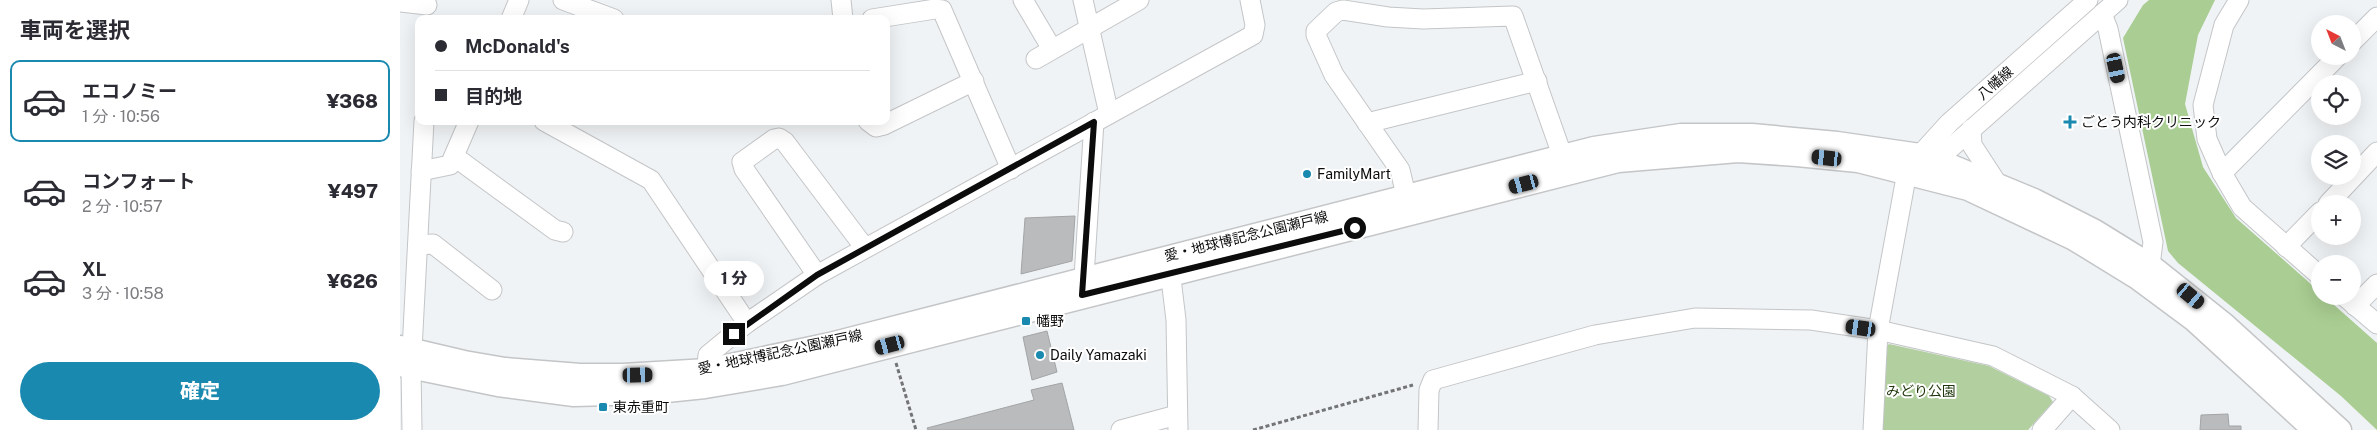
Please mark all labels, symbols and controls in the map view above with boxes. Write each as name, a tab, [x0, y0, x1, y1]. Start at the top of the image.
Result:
north arrow	[2311, 15, 2361, 65]
map controls	[2311, 15, 2361, 305]
text: 車両を選択	[20, 17, 130, 43]
text: McDonald's	[465, 35, 570, 57]
car	[2105, 52, 2126, 84]
street label: 八幡線	[1974, 63, 2016, 103]
button: locate	[2311, 75, 2361, 125]
icon: car	[22, 79, 67, 124]
text: エコノミー	[82, 80, 177, 102]
text: 目的地	[465, 85, 522, 107]
text: ¥368	[326, 90, 378, 112]
text: 1 分 · 10:56	[82, 107, 160, 126]
place label: ごとう内科クリニック	[2081, 114, 2221, 130]
marker: ごとう内科クリニック	[2063, 115, 2077, 129]
button: layers	[2311, 135, 2361, 185]
car	[1811, 149, 1842, 167]
place label: FamilyMart	[1317, 166, 1391, 182]
marker: FamilyMart	[1301, 168, 1313, 180]
icon: car	[22, 169, 67, 214]
text: コンフォート	[82, 170, 195, 192]
car	[1507, 173, 1540, 195]
text: ¥497	[328, 180, 378, 202]
button: +	[2311, 195, 2361, 245]
text: 2 分 · 10:57	[82, 197, 163, 216]
street label: 愛・地球博記念公園瀬戸線	[1163, 208, 1329, 264]
route start	[1344, 217, 1366, 239]
button: −	[2311, 255, 2361, 305]
text: XL	[82, 258, 107, 280]
icon: car	[22, 259, 67, 304]
callout: 1 分	[704, 262, 764, 296]
text: 1 分	[721, 269, 747, 288]
text: ¥626	[327, 270, 378, 292]
car	[2174, 281, 2207, 311]
text: 3 分 · 10:58	[82, 284, 164, 303]
place label: 幡野	[1036, 313, 1064, 329]
marker: 幡野	[1020, 315, 1032, 327]
car	[1845, 318, 1876, 338]
route end	[723, 323, 745, 345]
street label: 愛・地球博記念公園瀬戸線	[696, 327, 864, 377]
car	[873, 334, 906, 356]
place label: Daily Yamazaki	[1050, 347, 1147, 363]
marker: Daily Yamazaki	[1034, 349, 1046, 361]
button: 確定	[20, 362, 380, 420]
car	[622, 367, 653, 383]
park label: みどり公園	[1886, 383, 1956, 399]
place label: 東赤重町	[613, 399, 669, 415]
marker: 東赤重町	[597, 401, 609, 413]

